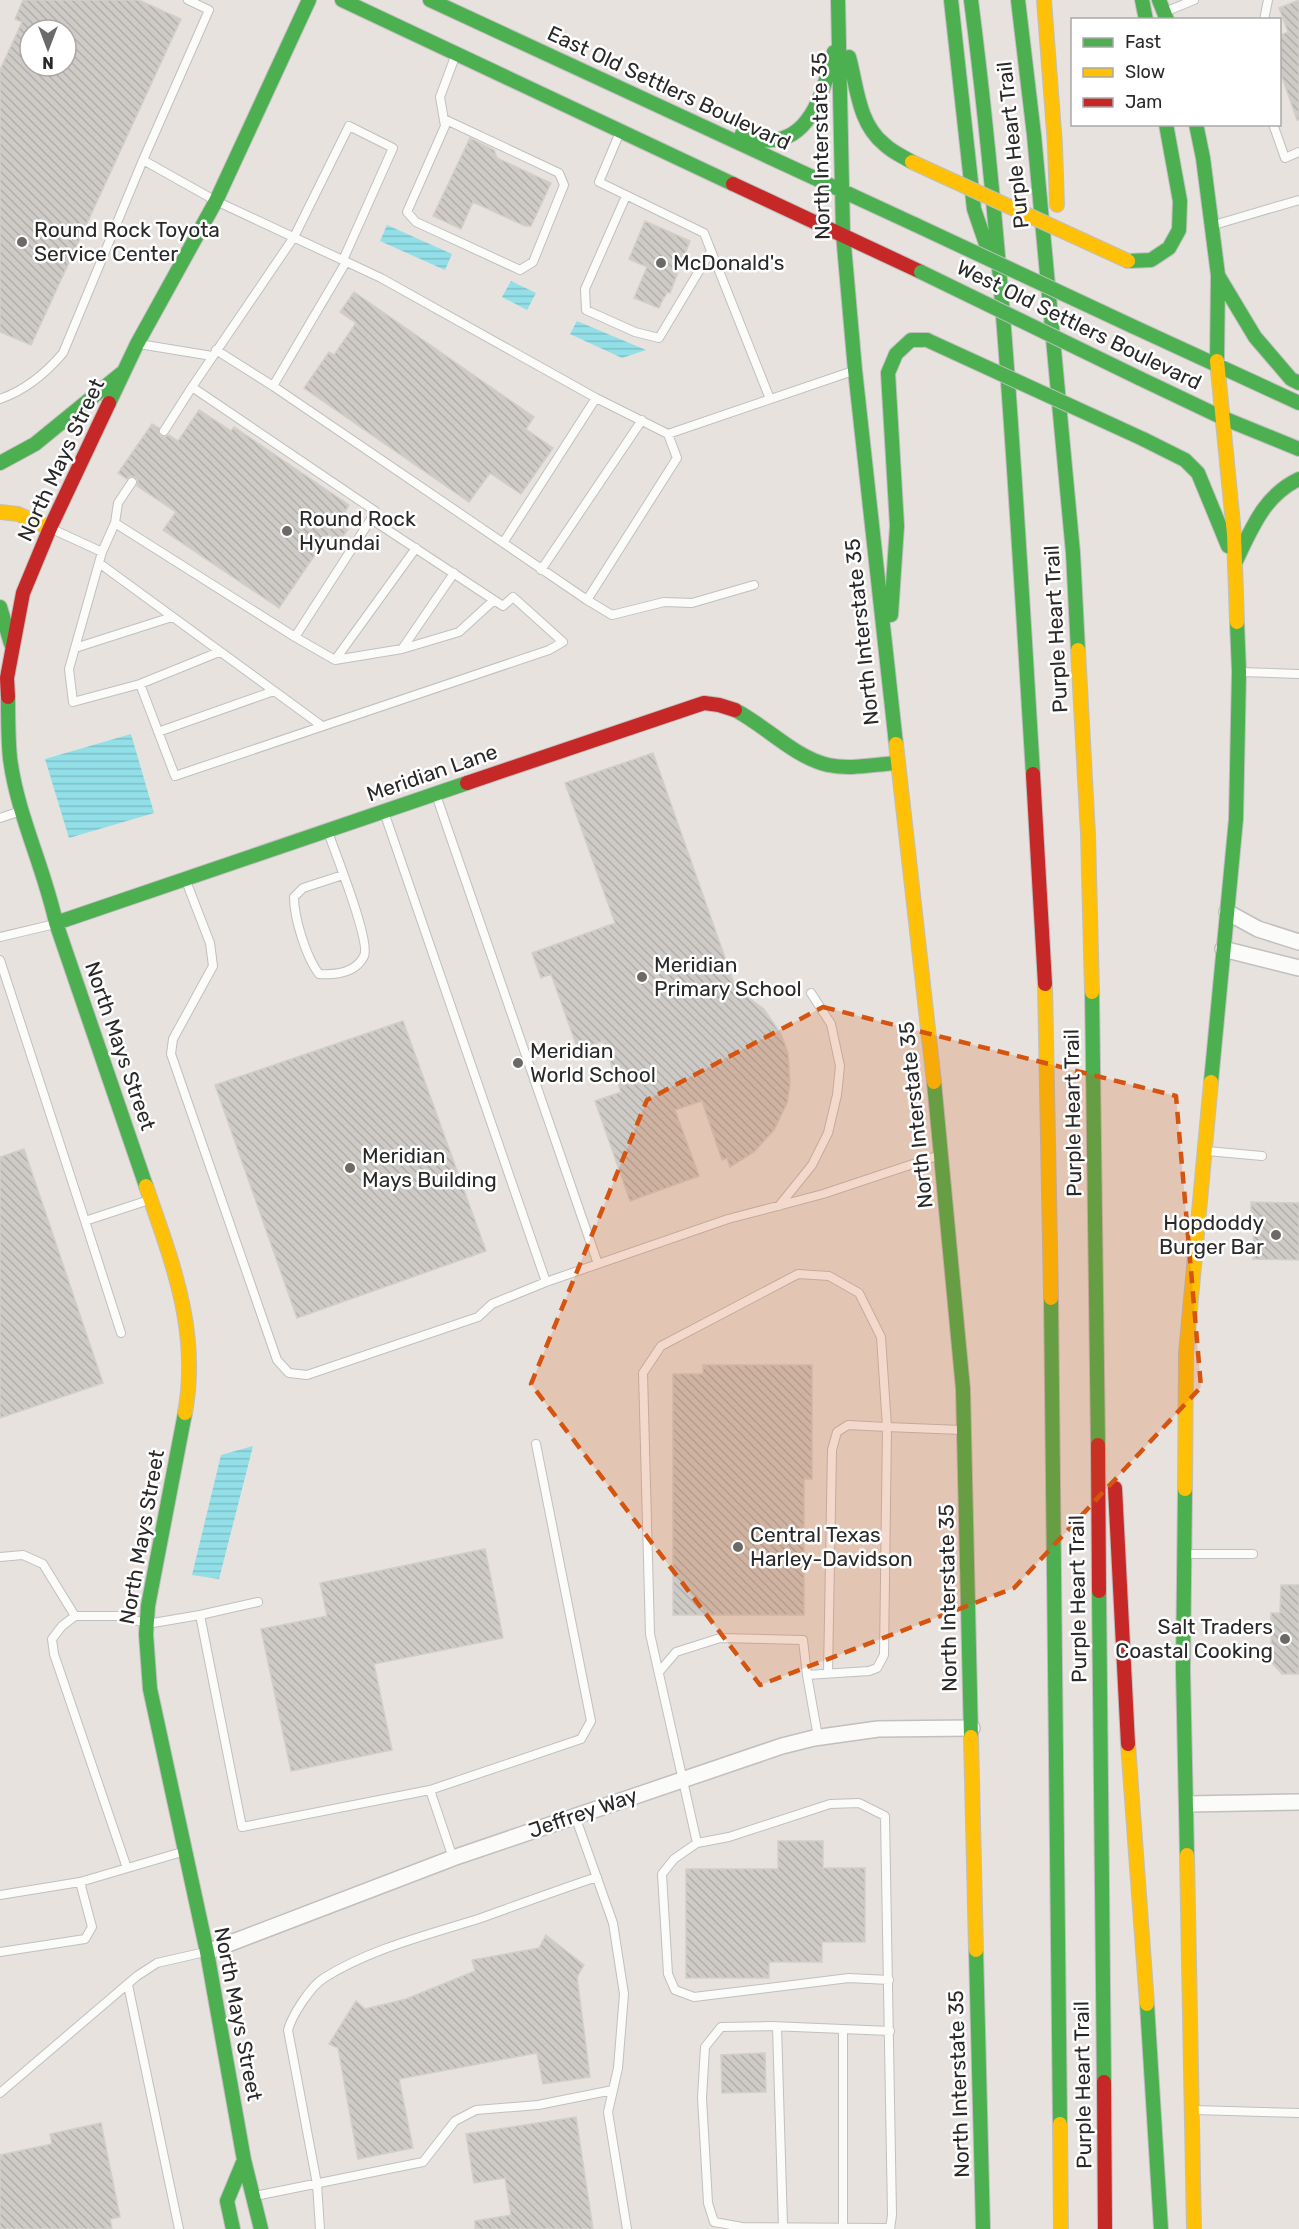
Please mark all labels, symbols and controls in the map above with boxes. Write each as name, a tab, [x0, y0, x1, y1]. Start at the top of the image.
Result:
north arrow	[18, 18, 78, 78]
legend	[1071, 18, 1281, 126]
street label: East Old Settlers Boulevard	[544, 20, 795, 155]
text: Fast	[1125, 31, 1161, 53]
street label: North Interstate 35	[806, 52, 835, 240]
text: N	[42, 53, 54, 72]
street label: Purple Heart Trail	[991, 60, 1034, 230]
text: Slow	[1125, 61, 1165, 83]
text: Jam	[1125, 91, 1162, 113]
place label: Round Rock Toyota Service Center	[34, 217, 220, 266]
marker: Round Rock Toyota Service Center	[15, 235, 29, 249]
place label: McDonald's	[673, 250, 785, 275]
street label: West Old Settlers Boulevard	[953, 254, 1206, 395]
marker: McDonald's	[654, 256, 668, 270]
street label: North Mays Street	[12, 374, 109, 545]
place label: Round Rock Hyundai	[299, 506, 416, 555]
marker: Round Rock Hyundai	[280, 524, 294, 538]
street label: North Interstate 35	[839, 537, 884, 727]
street label: Purple Heart Trail	[1039, 545, 1072, 713]
street label: Meridian Lane	[363, 738, 500, 807]
place label: Meridian Primary School	[654, 952, 802, 1001]
street label: North Mays Street	[80, 958, 161, 1133]
marker: Meridian Primary School	[635, 970, 649, 984]
street label: North Interstate 35	[893, 1020, 938, 1210]
street label: Purple Heart Trail	[1059, 1029, 1086, 1197]
place label: Meridian World School	[530, 1038, 656, 1087]
marker: Meridian World School	[511, 1056, 525, 1070]
place label: Meridian Mays Building	[362, 1143, 497, 1192]
marker: Meridian Mays Building	[343, 1161, 357, 1175]
place label: Hopdoddy Burger Bar	[1159, 1210, 1264, 1259]
marker: Hopdoddy Burger Bar	[1269, 1228, 1283, 1242]
street label: North Mays Street	[114, 1448, 169, 1626]
street label: North Interstate 35	[933, 1504, 962, 1692]
street label: Purple Heart Trail	[1064, 1515, 1091, 1683]
place label: Central Texas Harley-Davidson	[750, 1522, 913, 1571]
marker: Central Texas Harley-Davidson	[731, 1540, 745, 1554]
place label: Salt Traders Coastal Cooking	[1115, 1614, 1273, 1663]
marker: Salt Traders Coastal Cooking	[1278, 1632, 1292, 1646]
street label: Jeffrey Way	[525, 1782, 641, 1843]
street label: North Mays Street	[209, 1925, 268, 2103]
street label: North Interstate 35	[943, 1990, 974, 2178]
street label: Purple Heart Trail	[1069, 2001, 1096, 2169]

